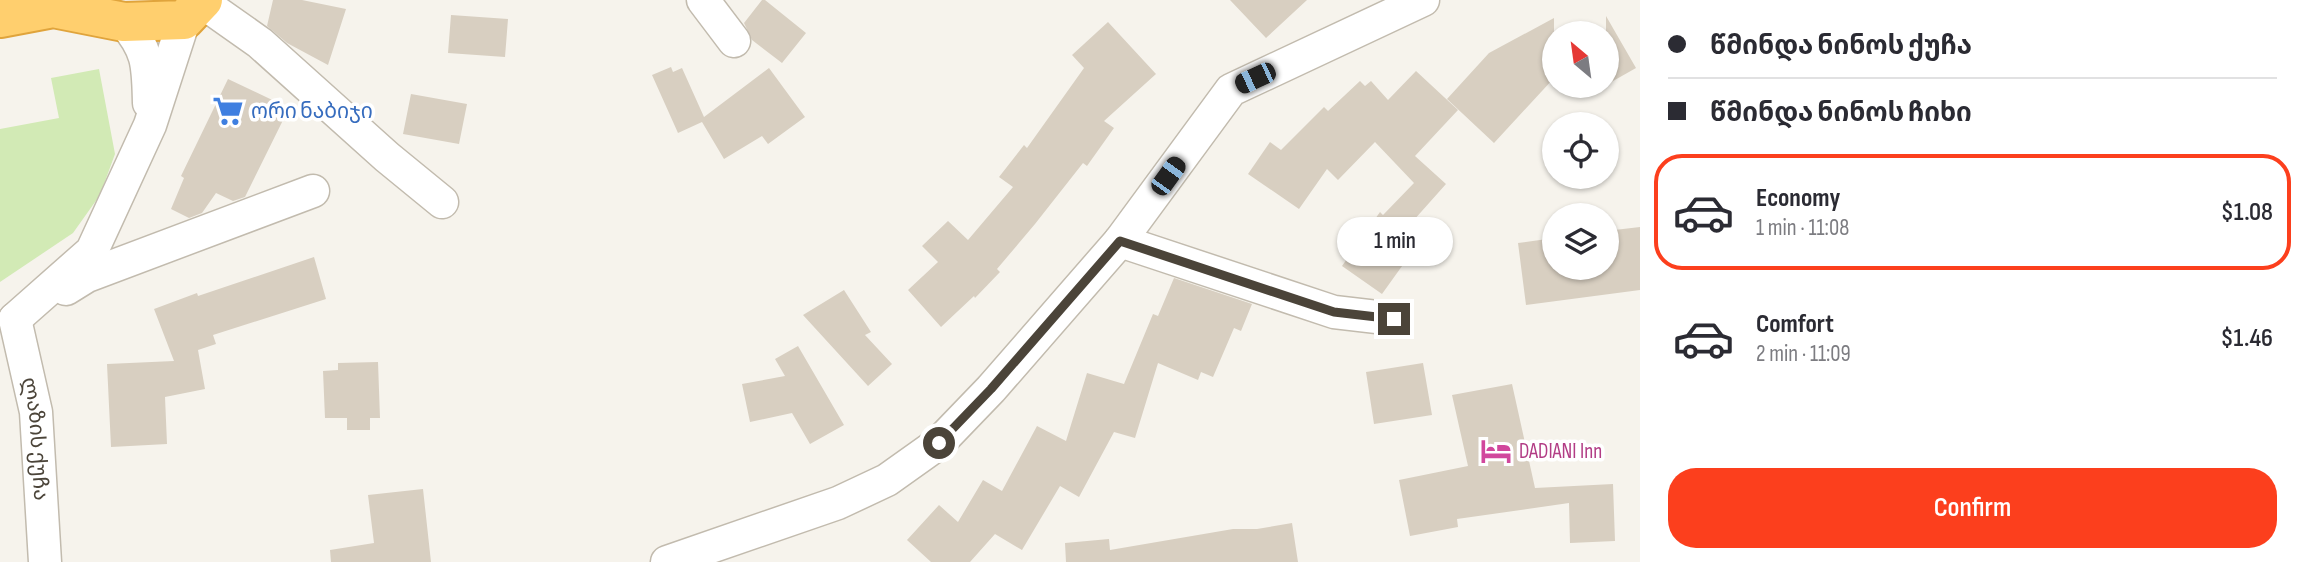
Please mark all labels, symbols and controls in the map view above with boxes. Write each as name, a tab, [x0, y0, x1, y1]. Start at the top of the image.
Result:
north arrow	[1542, 21, 1619, 98]
map controls	[1542, 21, 1619, 280]
text: წმინდა ნინოს ქუჩა	[1710, 31, 1972, 62]
car	[1232, 60, 1279, 96]
supermarket icon: ორი ნაბიჯი	[211, 94, 245, 128]
text: წმინდა ნინოს ჩიხი	[1710, 98, 1972, 129]
place label: ორი ნაბიჯი	[251, 99, 373, 124]
button: locate	[1542, 112, 1619, 189]
car	[1148, 153, 1189, 199]
icon: car	[1672, 181, 1735, 244]
text: Economy	[1756, 183, 1840, 214]
text: $1.08	[2221, 197, 2273, 228]
button: layers	[1542, 203, 1619, 280]
text: 1 min · 11:08	[1756, 214, 1849, 242]
callout: 1 min	[1336, 218, 1452, 266]
text: 1 min	[1374, 227, 1416, 255]
route end	[1378, 303, 1410, 335]
icon: car	[1672, 307, 1735, 370]
text: Comfort	[1756, 309, 1834, 340]
text: $1.46	[2220, 323, 2273, 354]
text: 2 min · 11:09	[1756, 340, 1851, 368]
street label: ლაზის ქუჩა	[16, 375, 53, 501]
route start	[923, 427, 955, 459]
hotel icon: DADIANI Inn	[1479, 434, 1513, 468]
place label: DADIANI Inn	[1519, 439, 1602, 464]
button: Confirm	[1668, 468, 2277, 548]

